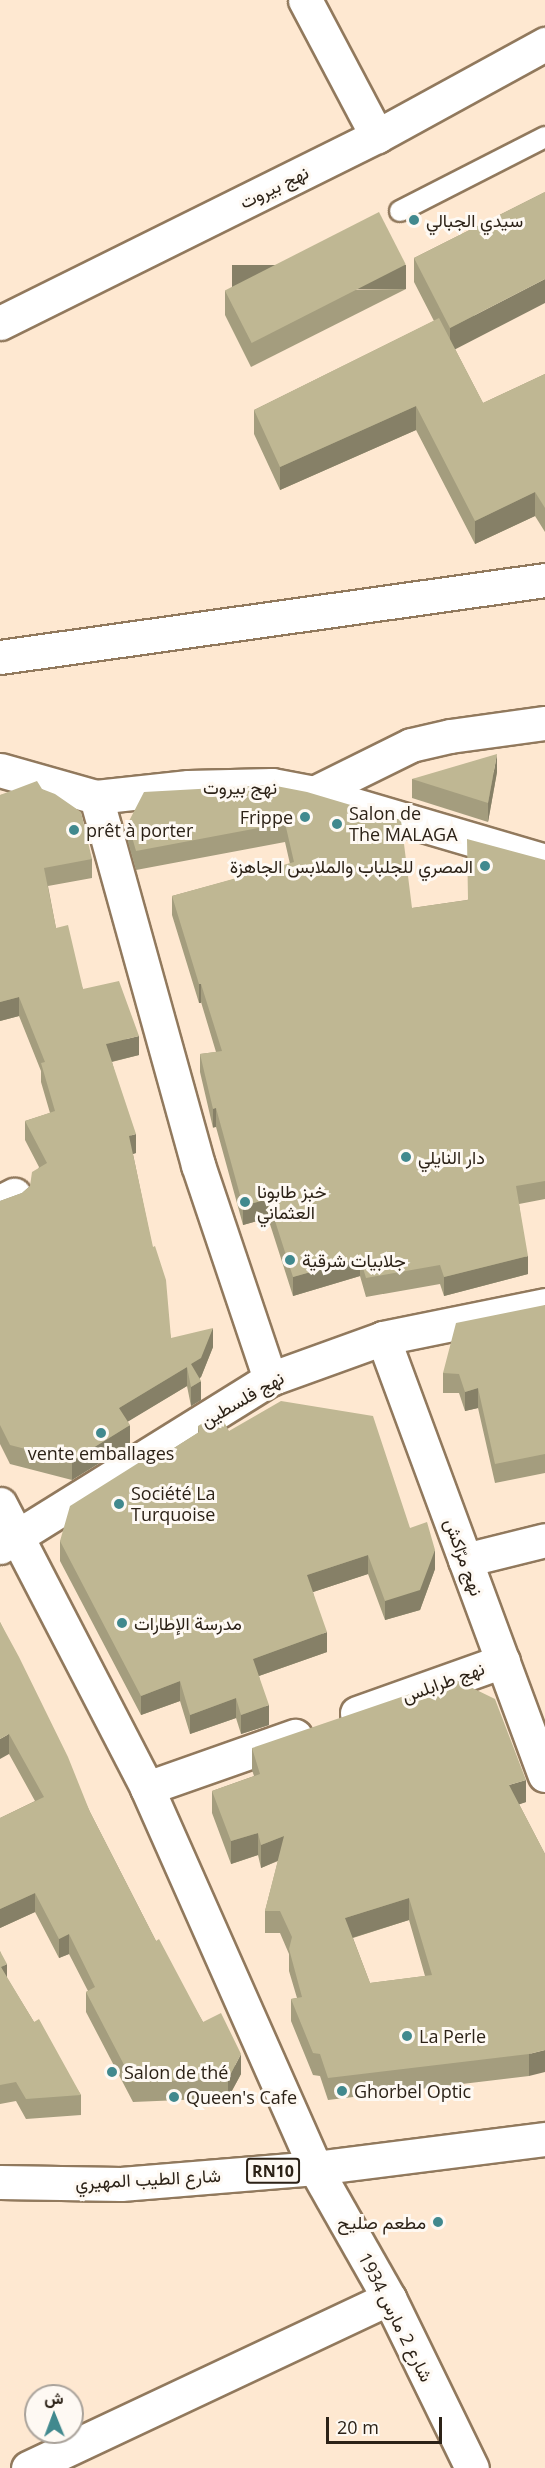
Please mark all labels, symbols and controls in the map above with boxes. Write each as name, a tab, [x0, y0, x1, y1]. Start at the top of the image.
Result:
street label: نهج بيروت	[236, 161, 312, 213]
place label: سيدي الجبالي	[426, 209, 523, 231]
marker: سيدي الجبالي	[407, 213, 421, 227]
street label: نهج بيروت	[203, 776, 277, 798]
place label: Salon de The MALAGA	[349, 803, 458, 846]
place label: Frippe	[240, 806, 293, 828]
marker: Frippe	[298, 810, 312, 824]
marker: Salon de The MALAGA	[330, 817, 344, 831]
place label: prêt à porter	[86, 819, 193, 841]
marker: prêt à porter	[67, 823, 81, 837]
place label: المصري للجلباب والملابس الجاهزة	[230, 855, 473, 877]
marker: المصري للجلباب والملابس الجاهزة	[478, 859, 492, 873]
place label: دار النايلي	[418, 1146, 485, 1168]
marker: دار النايلي	[399, 1150, 413, 1164]
place label: خبز طابونا العثماني	[257, 1181, 327, 1224]
marker: خبز طابونا العثماني	[238, 1195, 252, 1209]
place label: جلابيات شرقية	[302, 1249, 406, 1271]
marker: جلابيات شرقية	[283, 1253, 297, 1267]
street label: نهج فلسطين	[197, 1367, 287, 1431]
marker: vente emballages	[94, 1426, 108, 1440]
place label: vente emballages	[28, 1442, 174, 1464]
place label: Société La Turquoise	[131, 1483, 216, 1526]
marker: Société La Turquoise	[112, 1497, 126, 1511]
street label: نهج مرّاكش	[440, 1515, 488, 1599]
place label: مدرسة الإطارات	[134, 1612, 242, 1634]
marker: مدرسة الإطارات	[115, 1616, 129, 1630]
street label: نهج طرابلس	[399, 1657, 487, 1707]
place label: La Perle	[419, 2025, 486, 2047]
marker: La Perle	[400, 2029, 414, 2043]
place label: Salon de thé	[124, 2061, 228, 2083]
marker: Salon de thé	[105, 2065, 119, 2079]
place label: Ghorbel Optic	[354, 2080, 471, 2102]
marker: Ghorbel Optic	[335, 2084, 349, 2098]
place label: Queen's Cafe	[186, 2086, 297, 2108]
marker: Queen's Cafe	[167, 2090, 181, 2104]
road number: RN10	[246, 2158, 300, 2184]
street label: شارع الطيب المهيري	[75, 2164, 221, 2194]
place label: مطعم صليح	[337, 2211, 426, 2233]
marker: مطعم صليح	[431, 2215, 445, 2229]
street label: شارع 2 مارس 1934	[354, 2249, 438, 2385]
north arrow	[24, 2384, 84, 2444]
text: ش	[44, 2387, 64, 2409]
scale bar	[329, 2405, 444, 2443]
text: 20 m	[337, 2415, 379, 2439]

